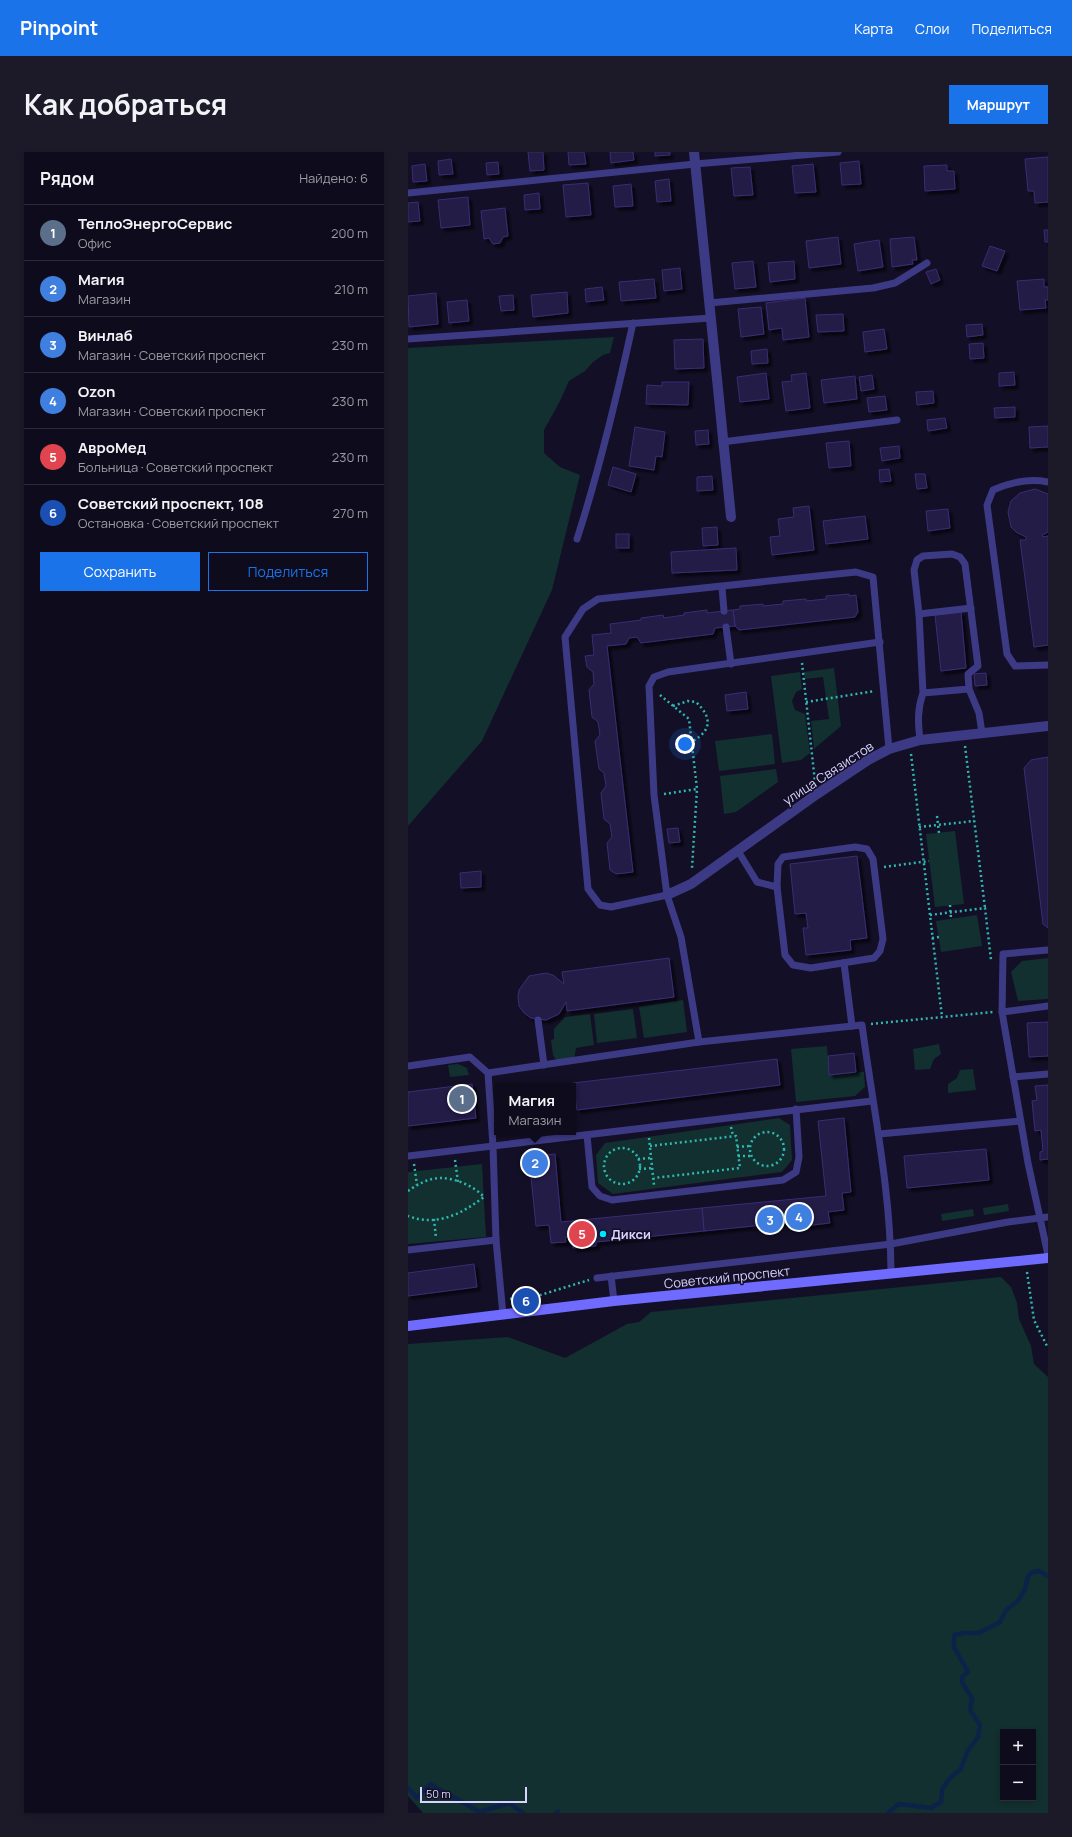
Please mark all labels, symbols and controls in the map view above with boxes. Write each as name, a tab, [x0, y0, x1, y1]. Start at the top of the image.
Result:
text: Pinpoint	[20, 15, 98, 41]
text: Карта	[854, 19, 893, 38]
text: Слои	[915, 19, 949, 38]
text: Поделиться	[971, 19, 1052, 38]
text: Как добраться	[24, 85, 227, 123]
button: Маршрут	[949, 85, 1048, 124]
text: Рядом	[40, 167, 94, 190]
text: Найдено: 6	[299, 169, 368, 187]
text: ТеплоЭнергоСервис	[78, 213, 232, 234]
text: 1	[50, 224, 56, 242]
text: 200 m	[331, 224, 368, 242]
text: Офис	[78, 234, 111, 252]
text: Магия	[78, 269, 125, 290]
text: 2	[49, 280, 57, 298]
text: 210 m	[334, 280, 368, 298]
text: Магазин	[78, 290, 131, 308]
text: Винлаб	[78, 325, 133, 346]
text: 3	[49, 336, 57, 354]
text: 230 m	[332, 336, 368, 354]
text: Магазин · Советский проспект	[78, 346, 266, 364]
text: Ozon	[78, 381, 115, 402]
text: 4	[49, 392, 57, 410]
text: 230 m	[332, 392, 368, 410]
text: Магазин · Советский проспект	[78, 402, 266, 420]
text: АвроМед	[78, 437, 146, 458]
text: 5	[49, 448, 57, 466]
text: 230 m	[332, 448, 368, 466]
text: Больница · Советский проспект	[78, 458, 273, 476]
text: Советский проспект, 108	[78, 493, 264, 514]
text: 6	[49, 504, 57, 522]
text: 270 m	[333, 504, 368, 522]
text: Остановка · Советский проспект	[78, 514, 279, 532]
button: Сохранить	[40, 552, 200, 591]
button: Поделиться	[208, 552, 368, 591]
your location	[675, 734, 695, 754]
street label: улица Связистов	[779, 737, 877, 809]
popup	[494, 1083, 576, 1135]
pin: 1	[449, 1084, 475, 1114]
text: Магия	[509, 1090, 555, 1111]
text: Магазин	[509, 1111, 561, 1129]
pin: 2	[522, 1148, 548, 1178]
pin: 4	[786, 1202, 812, 1232]
pin: 3	[757, 1205, 783, 1235]
pin: 5	[569, 1219, 595, 1249]
place label: Дикси	[611, 1225, 651, 1243]
marker: Дикси	[598, 1229, 608, 1239]
street label: Советский проспект	[663, 1261, 791, 1293]
pin: 6	[513, 1286, 539, 1316]
map controls	[1000, 1729, 1036, 1801]
button: +	[1000, 1729, 1036, 1765]
button: −	[1000, 1765, 1036, 1801]
scale bar	[420, 1785, 527, 1804]
text: 50 m	[426, 1786, 451, 1801]

